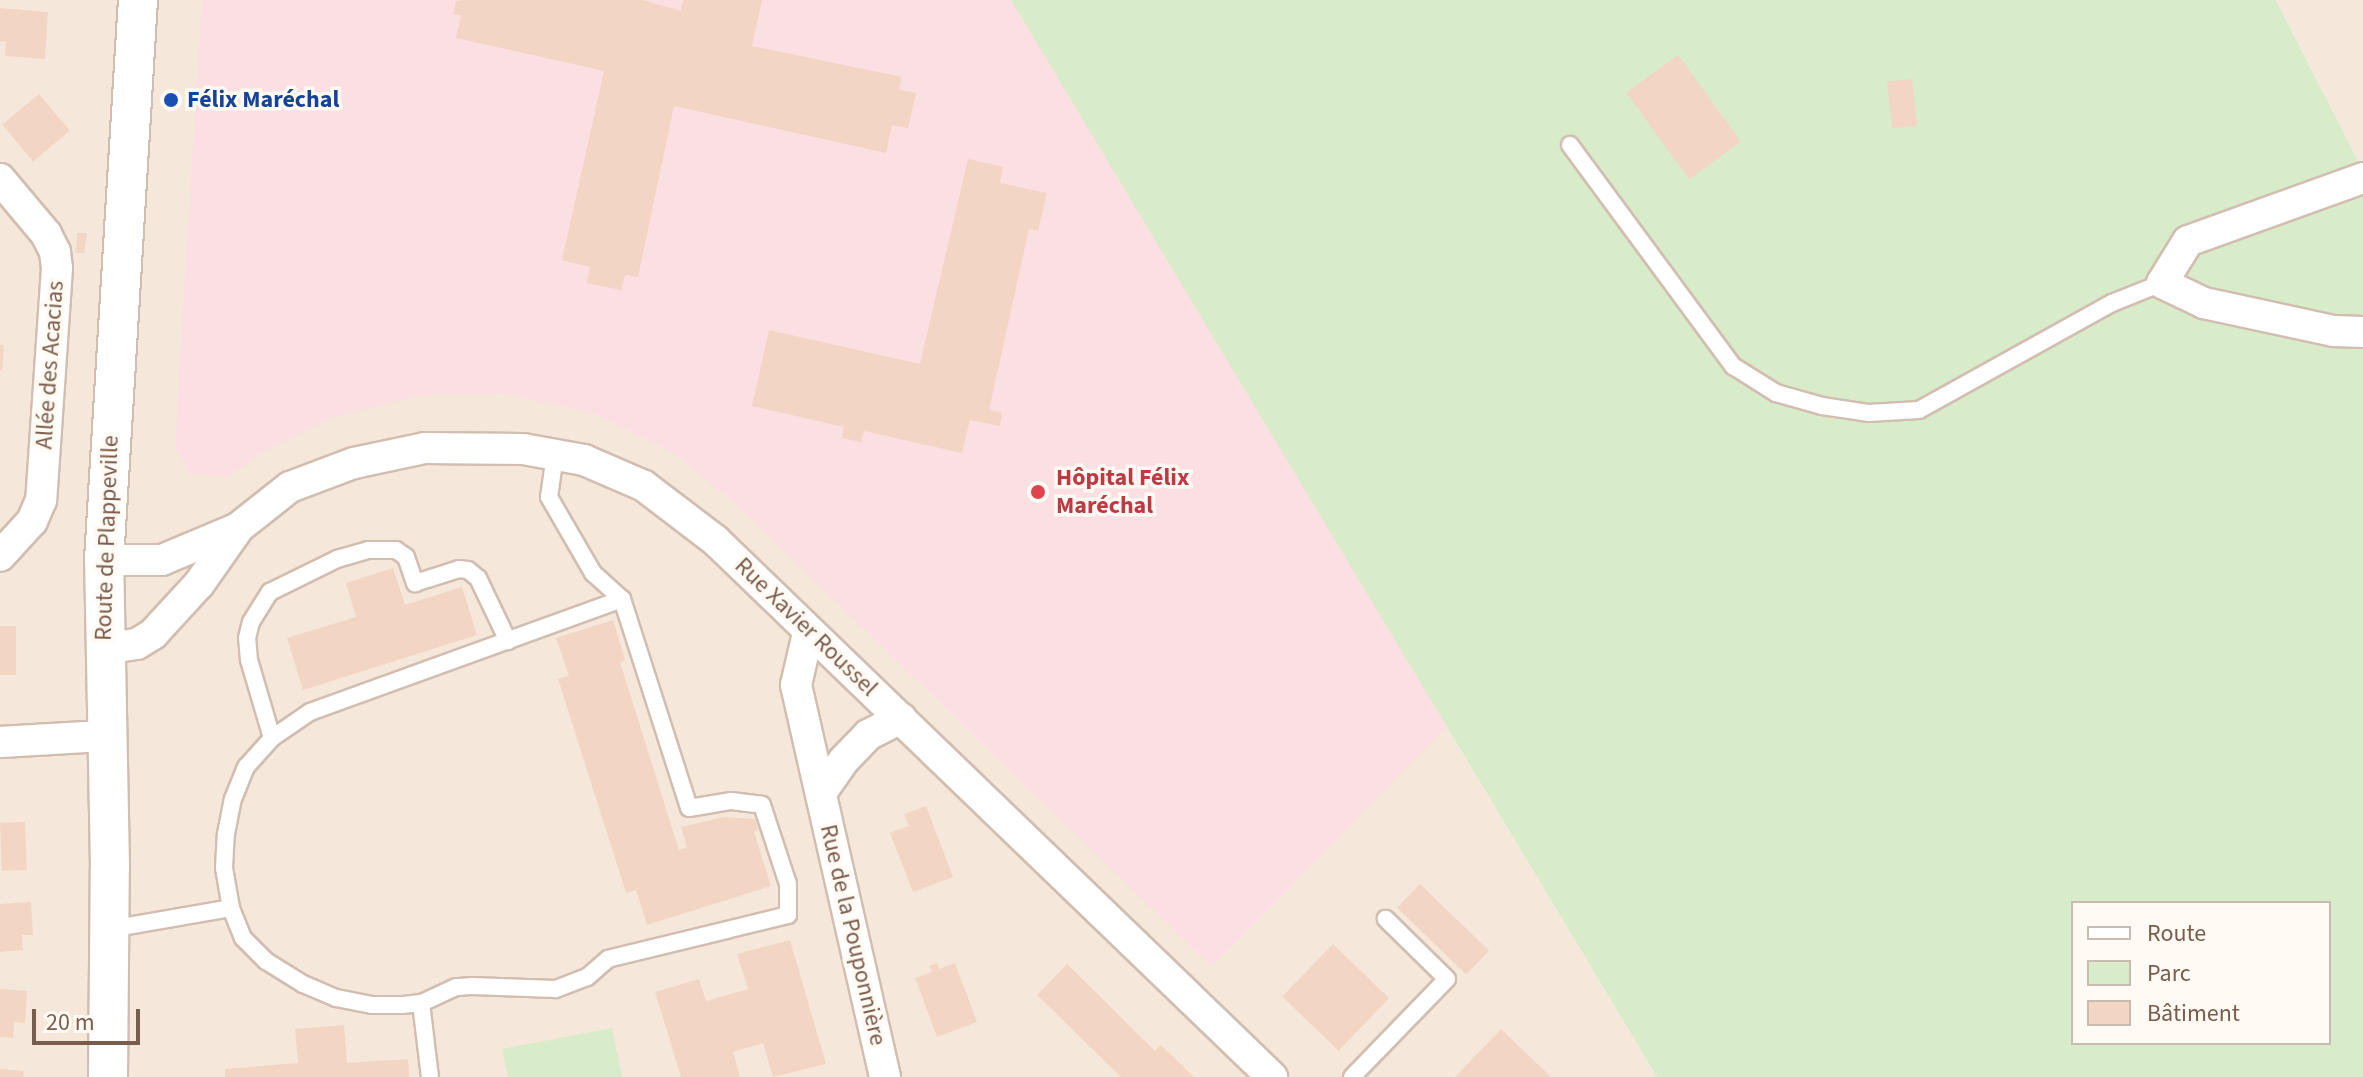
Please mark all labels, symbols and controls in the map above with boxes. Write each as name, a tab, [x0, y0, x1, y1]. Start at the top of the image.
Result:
place label: Félix Maréchal	[187, 86, 339, 114]
marker: Félix Maréchal	[162, 91, 180, 109]
street label: Allée des Acacias	[30, 280, 70, 450]
street label: Route de Plappeville	[89, 435, 125, 641]
place label: Hôpital Félix Maréchal	[1056, 464, 1189, 520]
marker: Hôpital Félix Maréchal	[1027, 481, 1049, 503]
street label: Rue Xavier Roussel	[729, 552, 883, 702]
street label: Rue de la Pouponnière	[814, 822, 892, 1048]
legend	[2071, 901, 2331, 1045]
text: Route	[2147, 916, 2206, 951]
text: Parc	[2147, 956, 2191, 991]
scale bar	[36, 993, 144, 1043]
text: Bâtiment	[2147, 996, 2240, 1031]
text: 20 m	[46, 1005, 95, 1040]

